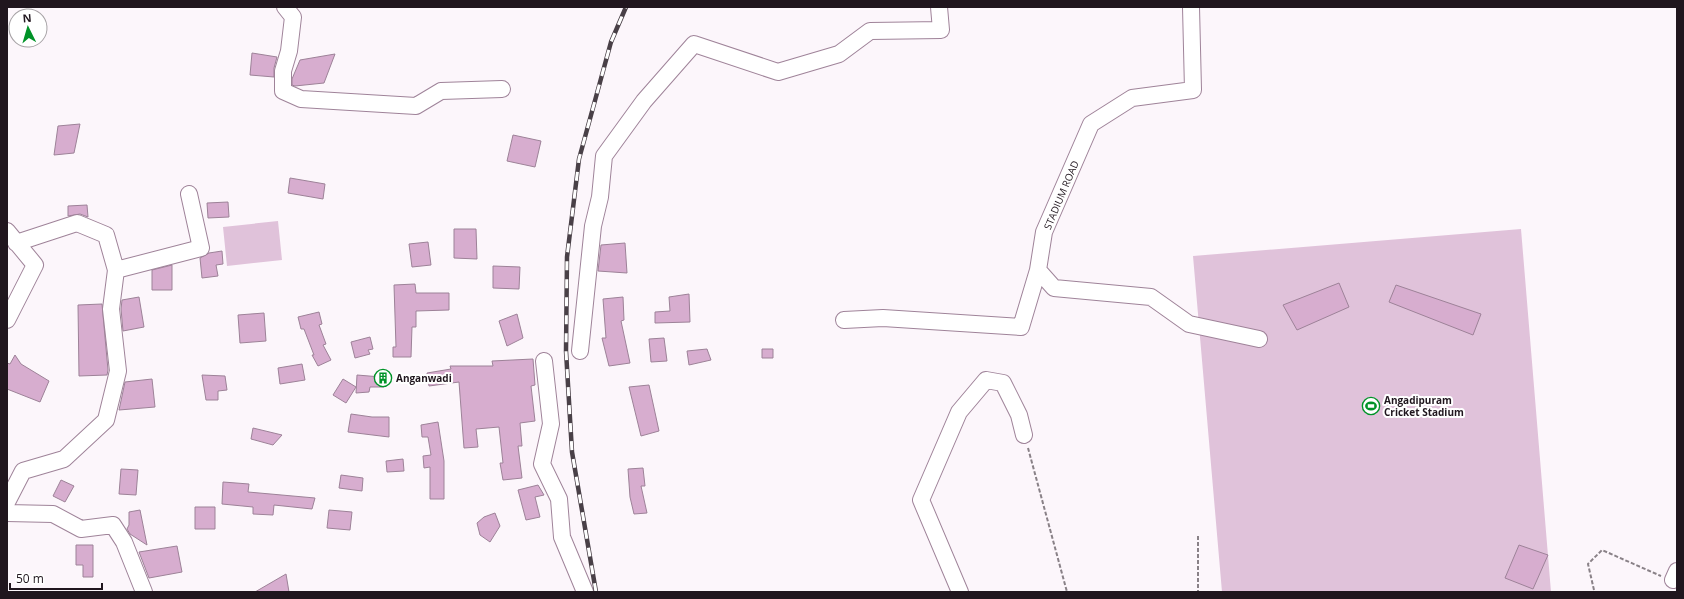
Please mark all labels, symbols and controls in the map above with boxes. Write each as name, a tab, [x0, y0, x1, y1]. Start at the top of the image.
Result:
north arrow	[8, 8, 48, 48]
text: N	[22, 10, 32, 25]
street label: STADIUM ROAD	[1040, 158, 1082, 232]
building icon: Anganwadi	[373, 368, 393, 388]
place label: Anganwadi	[396, 371, 452, 385]
place label: Angadipuram Cricket Stadium	[1384, 393, 1464, 419]
sports icon: Angadipuram Cricket Stadium	[1361, 396, 1381, 416]
scale bar	[10, 565, 102, 591]
text: 50 m	[16, 570, 44, 587]

